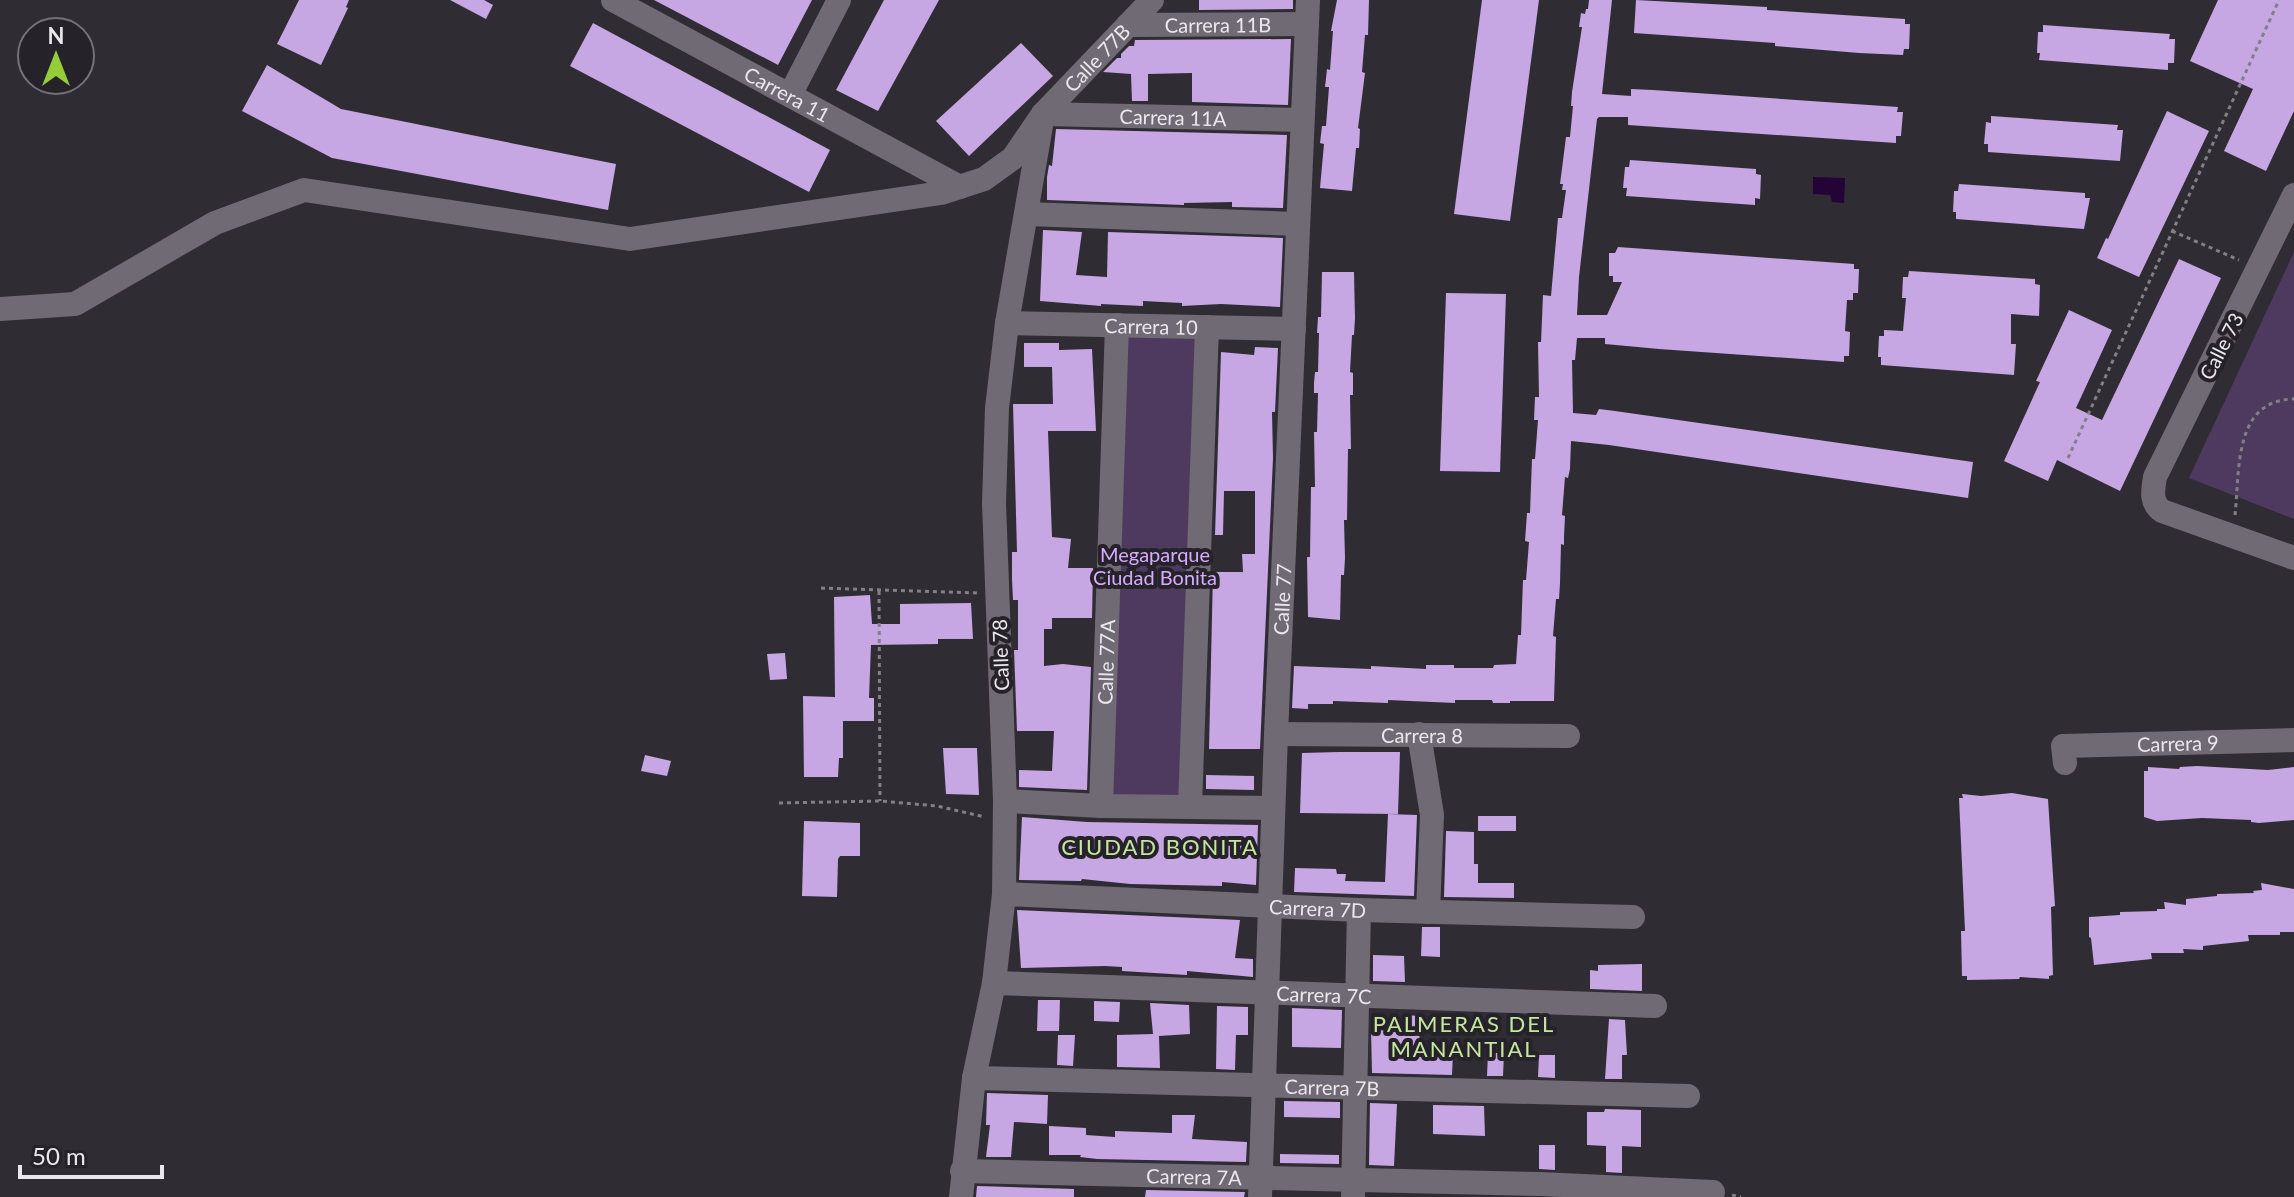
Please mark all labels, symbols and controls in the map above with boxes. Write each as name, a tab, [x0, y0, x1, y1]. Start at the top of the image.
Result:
street label: Carrera 11B	[1165, 12, 1271, 37]
north arrow	[16, 16, 96, 96]
street label: Calle 77B	[1059, 19, 1135, 97]
text: N	[48, 22, 64, 49]
street label: Carrera 11	[740, 61, 834, 127]
street label: Carrera 11A	[1119, 104, 1227, 130]
street label: Calle 73	[2194, 309, 2248, 383]
street label: Carrera 10	[1104, 313, 1198, 339]
park label: Megaparque Ciudad Bonita	[1093, 542, 1217, 589]
street label: Calle 77	[1268, 563, 1295, 636]
street label: Calle 78	[987, 619, 1013, 691]
street label: Calle 77A	[1092, 619, 1119, 705]
street label: Carrera 8	[1381, 723, 1463, 747]
street label: Carrera 9	[2137, 730, 2219, 756]
district label: CIUDAD BONITA	[1061, 833, 1259, 860]
street label: Carrera 7D	[1269, 894, 1367, 922]
street label: Carrera 7C	[1276, 981, 1372, 1008]
district label: PALMERAS DEL MANANTIAL	[1373, 1010, 1555, 1062]
street label: Carrera 7B	[1284, 1074, 1380, 1100]
scale bar	[20, 1129, 162, 1179]
text: 50 m	[32, 1141, 86, 1170]
street label: Carrera 7A	[1146, 1163, 1242, 1189]

